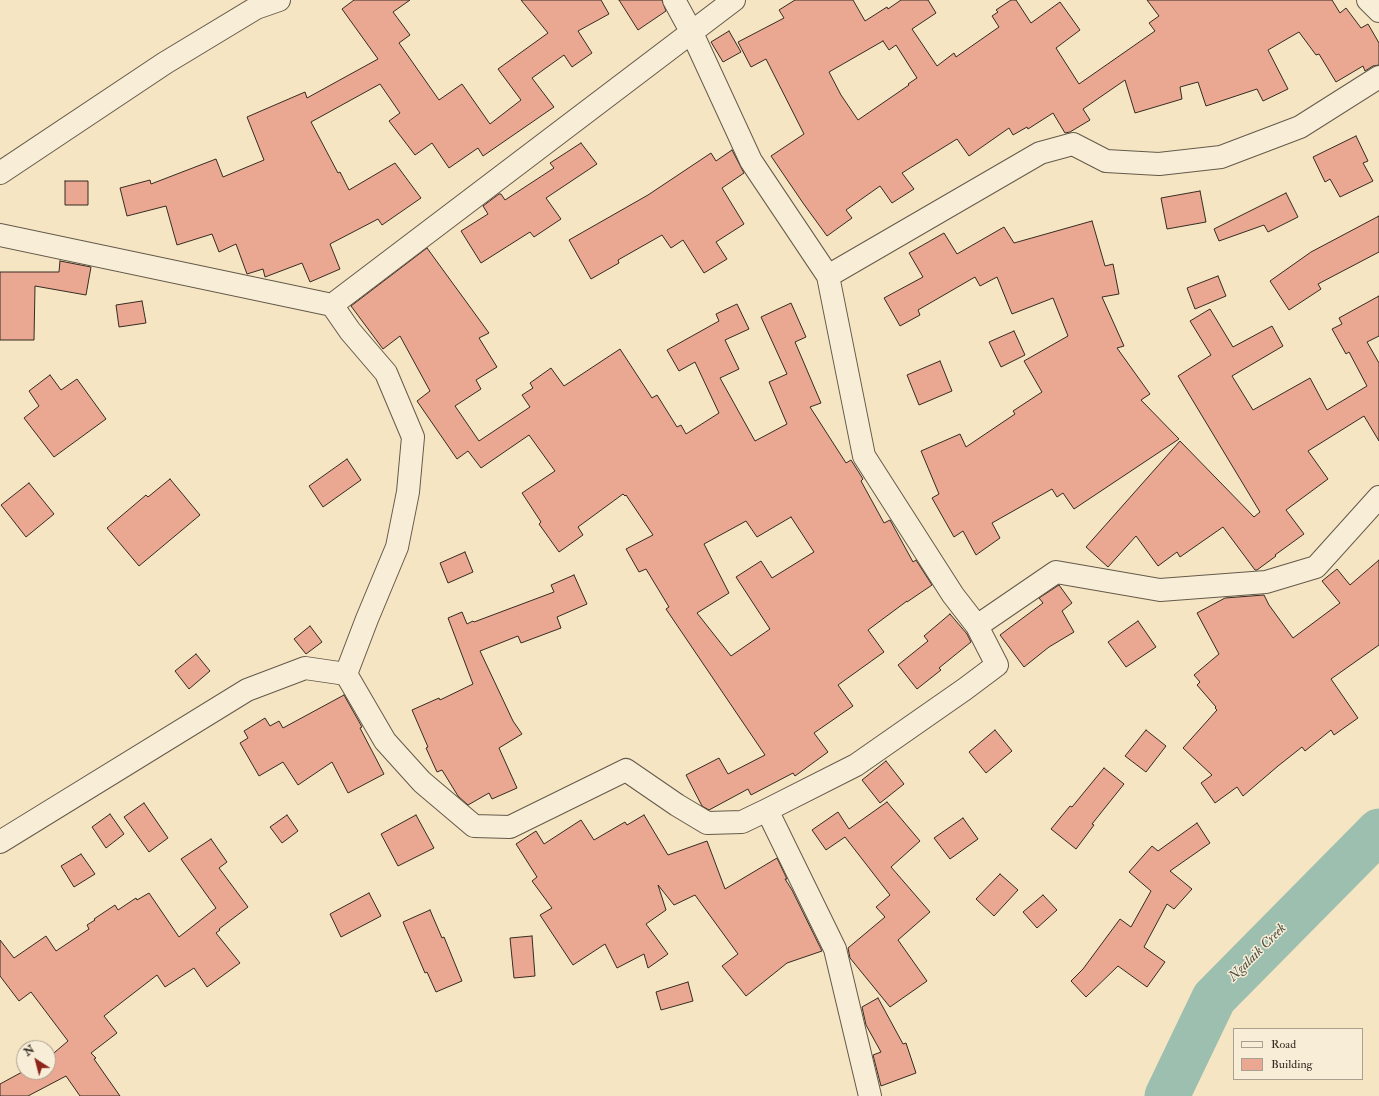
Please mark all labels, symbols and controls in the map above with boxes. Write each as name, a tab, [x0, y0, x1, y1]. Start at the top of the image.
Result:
water label: Ngalaik Creek	[1226, 921, 1290, 985]
legend	[1233, 1028, 1363, 1080]
text: Road	[1271, 1037, 1296, 1052]
north arrow	[16, 1040, 56, 1080]
text: N	[21, 1043, 37, 1059]
text: Building	[1271, 1057, 1312, 1072]

